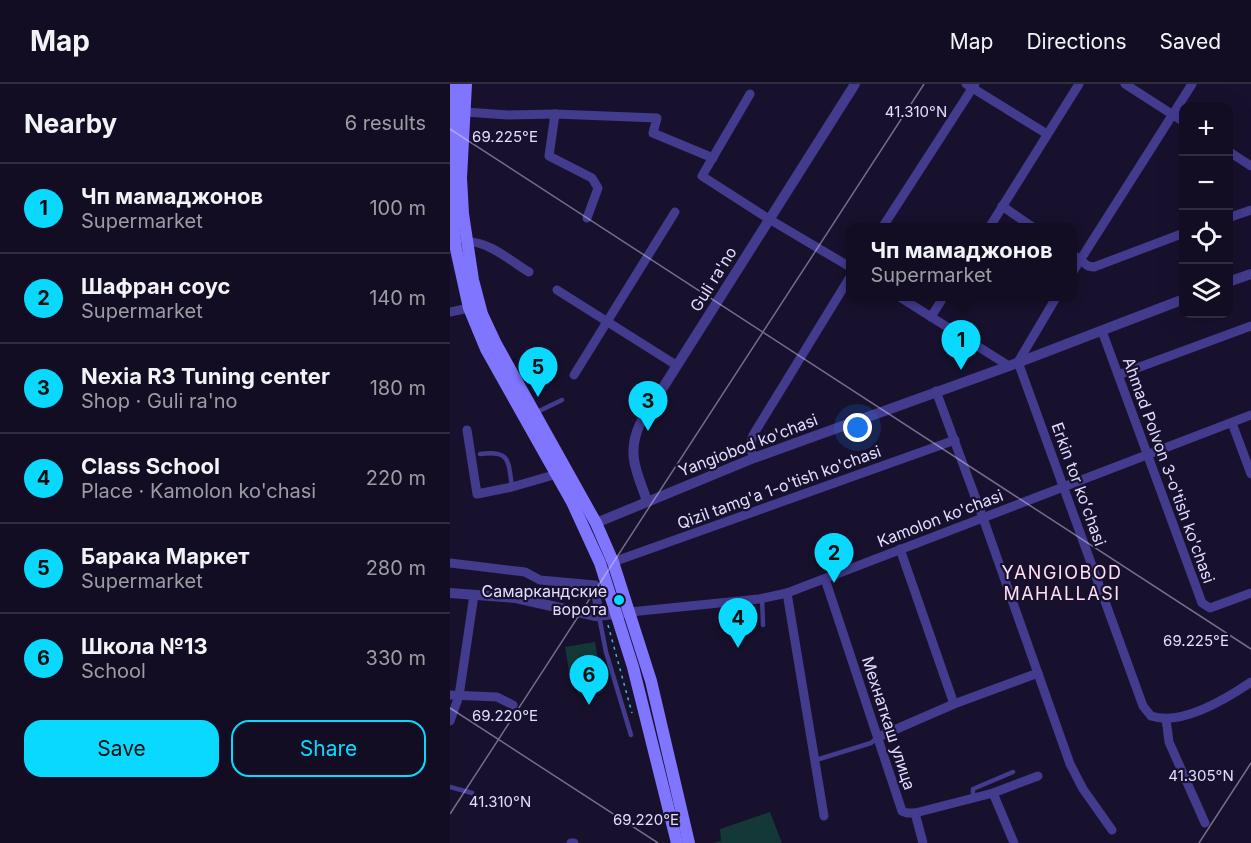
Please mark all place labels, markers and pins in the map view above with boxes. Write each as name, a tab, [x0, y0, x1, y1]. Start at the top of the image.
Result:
pin: 1	[942, 320, 980, 370]
pin: 5	[518, 348, 557, 397]
pin: 3	[628, 382, 668, 431]
pin: 2	[814, 534, 854, 583]
place label: Самаркандские ворота	[481, 581, 607, 619]
marker: Самаркандские ворота	[612, 593, 626, 607]
pin: 4	[718, 598, 758, 648]
pin: 6	[570, 656, 608, 705]

